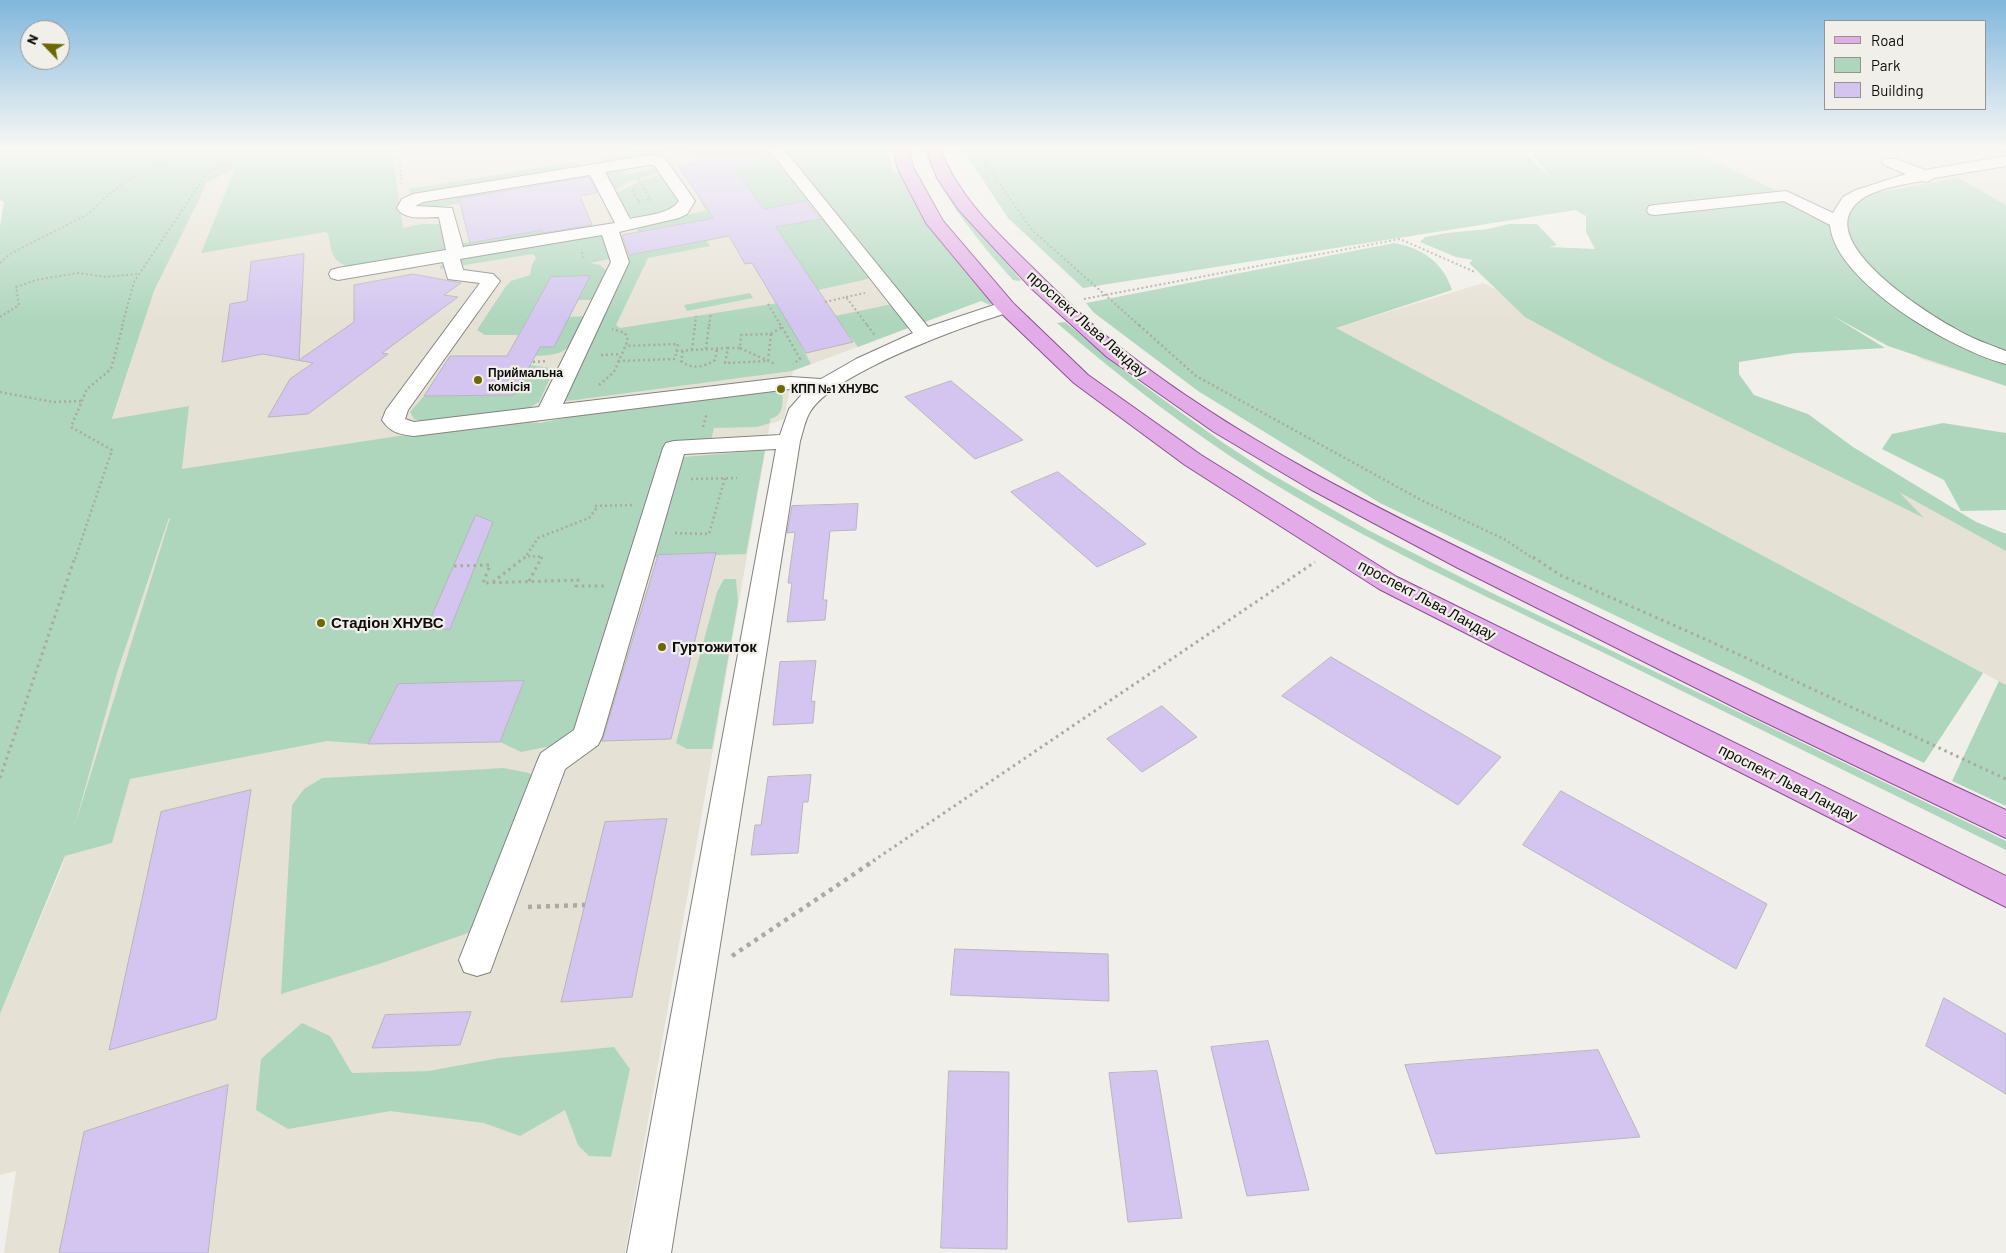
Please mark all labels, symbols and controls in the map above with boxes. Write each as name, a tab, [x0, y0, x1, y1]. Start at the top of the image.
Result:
north arrow	[20, 20, 70, 70]
legend	[1824, 20, 1986, 110]
text: N	[22, 31, 41, 47]
text: Road	[1871, 31, 1904, 49]
text: Park	[1871, 56, 1900, 74]
text: Building	[1871, 81, 1924, 99]
street label: проспект Льва Ландау	[1023, 267, 1151, 381]
place label: Приймальна комісія	[488, 366, 563, 394]
marker: Приймальна комісія	[472, 374, 484, 386]
place label: КПП №1 ХНУВС	[791, 382, 879, 396]
marker: КПП №1 ХНУВС	[775, 383, 787, 395]
street label: проспект Льва Ландау	[1355, 556, 1499, 644]
place label: Стадіон ХНУВС	[331, 614, 444, 632]
marker: Стадіон ХНУВС	[315, 617, 327, 629]
place label: Гуртожиток	[672, 638, 757, 656]
marker: Гуртожиток	[656, 641, 668, 653]
street label: проспект Льва Ландау	[1716, 740, 1860, 826]

